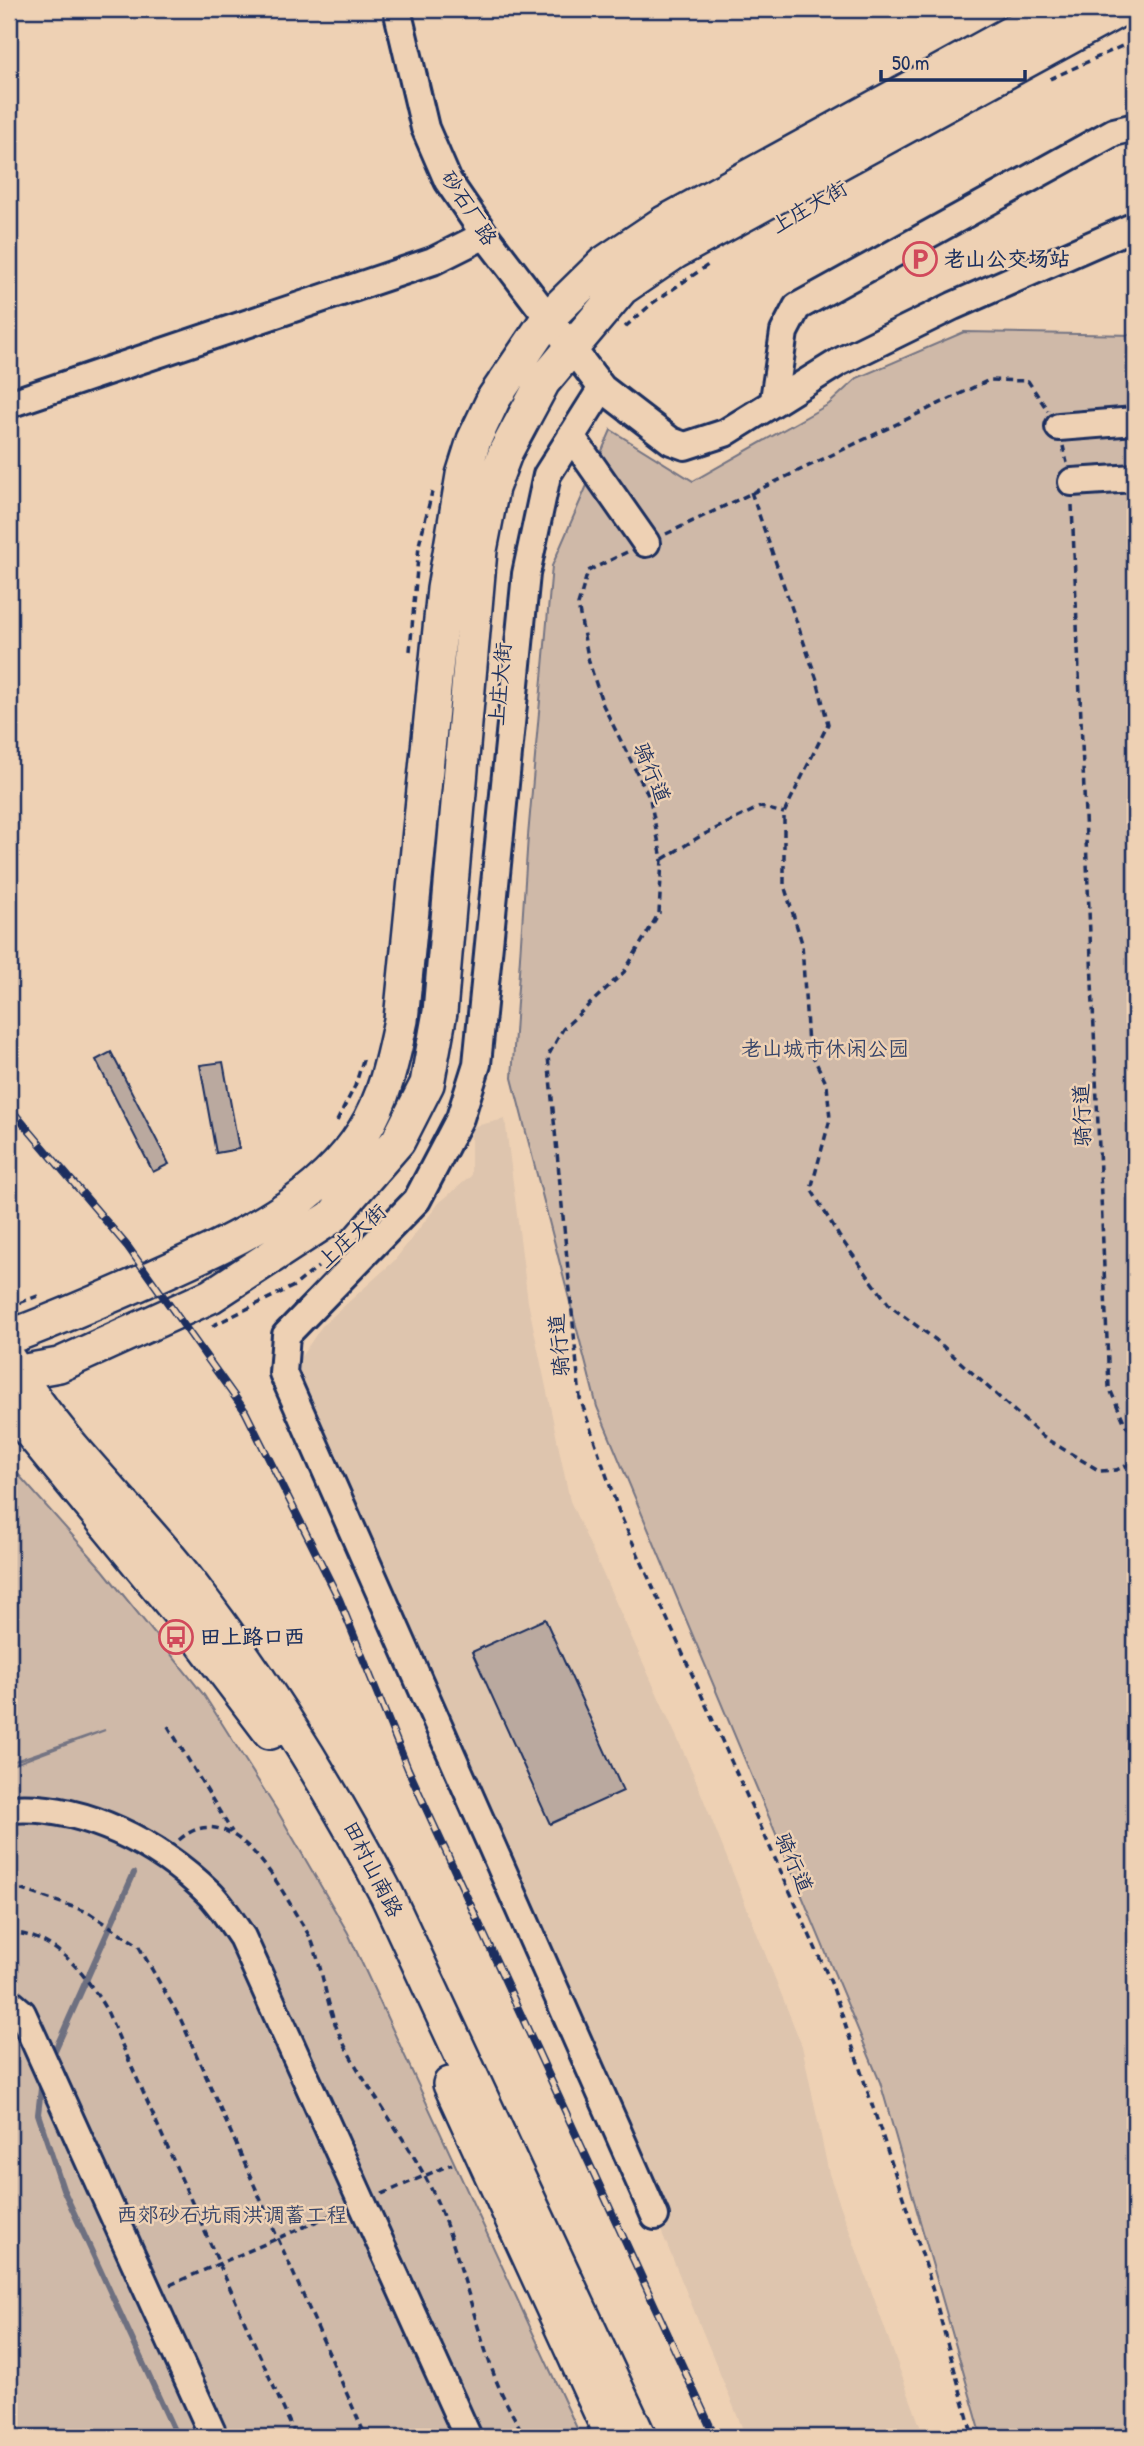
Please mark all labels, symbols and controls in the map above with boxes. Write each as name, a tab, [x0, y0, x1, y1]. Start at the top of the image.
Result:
scale bar	[881, 38, 1025, 82]
text: 50 m	[892, 48, 929, 77]
street label: 砂石厂路	[434, 165, 504, 251]
street label: 上庄大街	[765, 173, 852, 240]
parking icon: 老山公交场站	[901, 240, 939, 278]
place label: 老山公交场站	[944, 244, 1070, 273]
street label: 上庄大街	[481, 641, 518, 727]
street label: 骑行道	[627, 738, 678, 807]
park label: 老山城市休闲公园	[741, 1034, 909, 1063]
street label: 骑行道	[1066, 1083, 1097, 1147]
street label: 上庄大街	[311, 1197, 393, 1275]
street label: 骑行道	[541, 1312, 576, 1378]
bus stop icon: 田上路口西	[157, 1618, 195, 1656]
place label: 田上路口西	[200, 1622, 305, 1651]
street label: 田村山南路	[337, 1815, 410, 1922]
street label: 骑行道	[768, 1828, 821, 1897]
park label: 西郊砂石坑雨洪调蓄工程	[117, 2200, 348, 2229]

